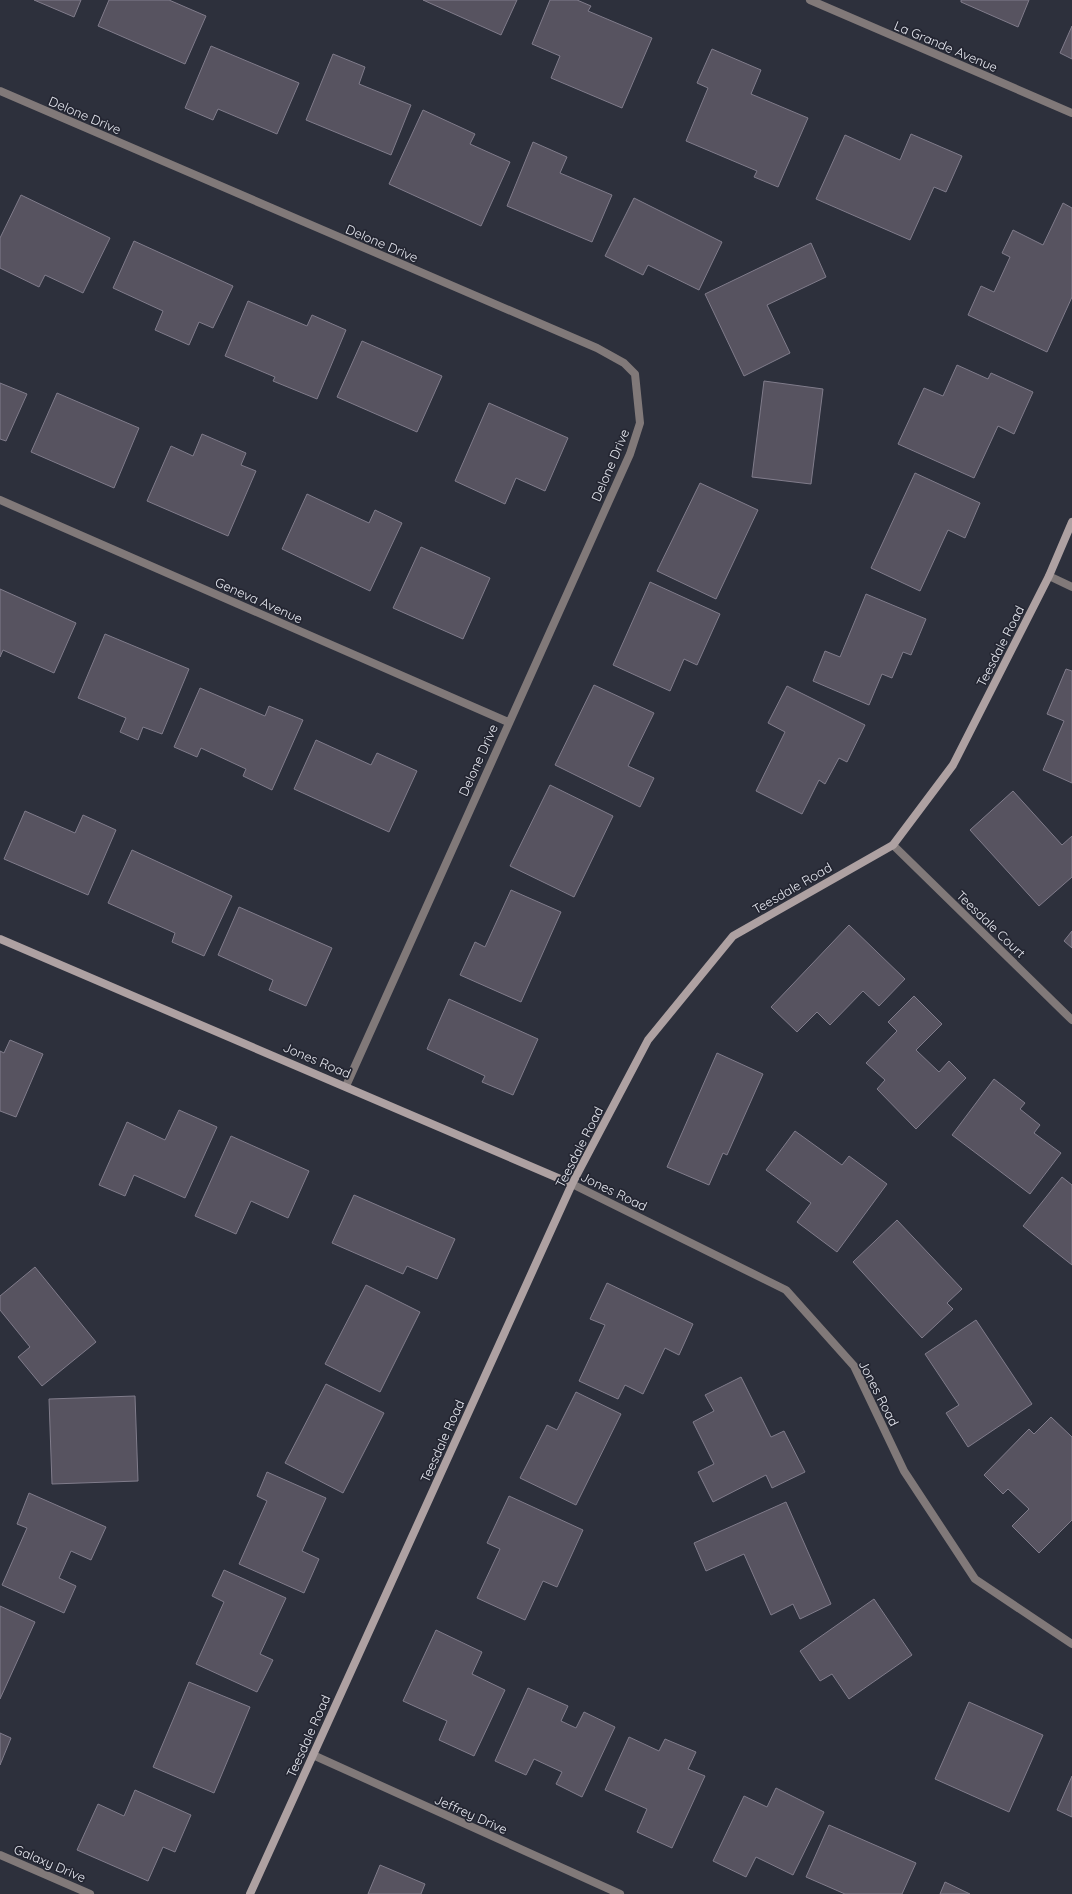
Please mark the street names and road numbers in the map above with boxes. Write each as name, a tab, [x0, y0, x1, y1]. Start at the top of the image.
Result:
street label: La Grande Avenue	[892, 17, 1000, 75]
street label: Delone Drive	[46, 93, 124, 137]
street label: Delone Drive	[343, 221, 421, 265]
street label: Delone Drive	[588, 426, 632, 504]
street label: Geneva Avenue	[213, 574, 305, 626]
street label: Teesdale Road	[973, 603, 1027, 689]
street label: Delone Drive	[455, 721, 501, 799]
street label: Teesdale Road	[750, 859, 834, 917]
street label: Teesdale Court	[953, 887, 1029, 961]
street label: Jones Road	[281, 1039, 353, 1081]
street label: Teesdale Road	[552, 1104, 606, 1190]
street label: Jones Road	[578, 1168, 650, 1214]
street label: Jones Road	[856, 1357, 902, 1429]
street label: Teesdale Road	[417, 1397, 467, 1485]
street label: Teesdale Road	[283, 1692, 333, 1780]
street label: Jeffrey Drive	[432, 1791, 510, 1837]
street label: Galaxy Drive	[12, 1841, 88, 1885]

